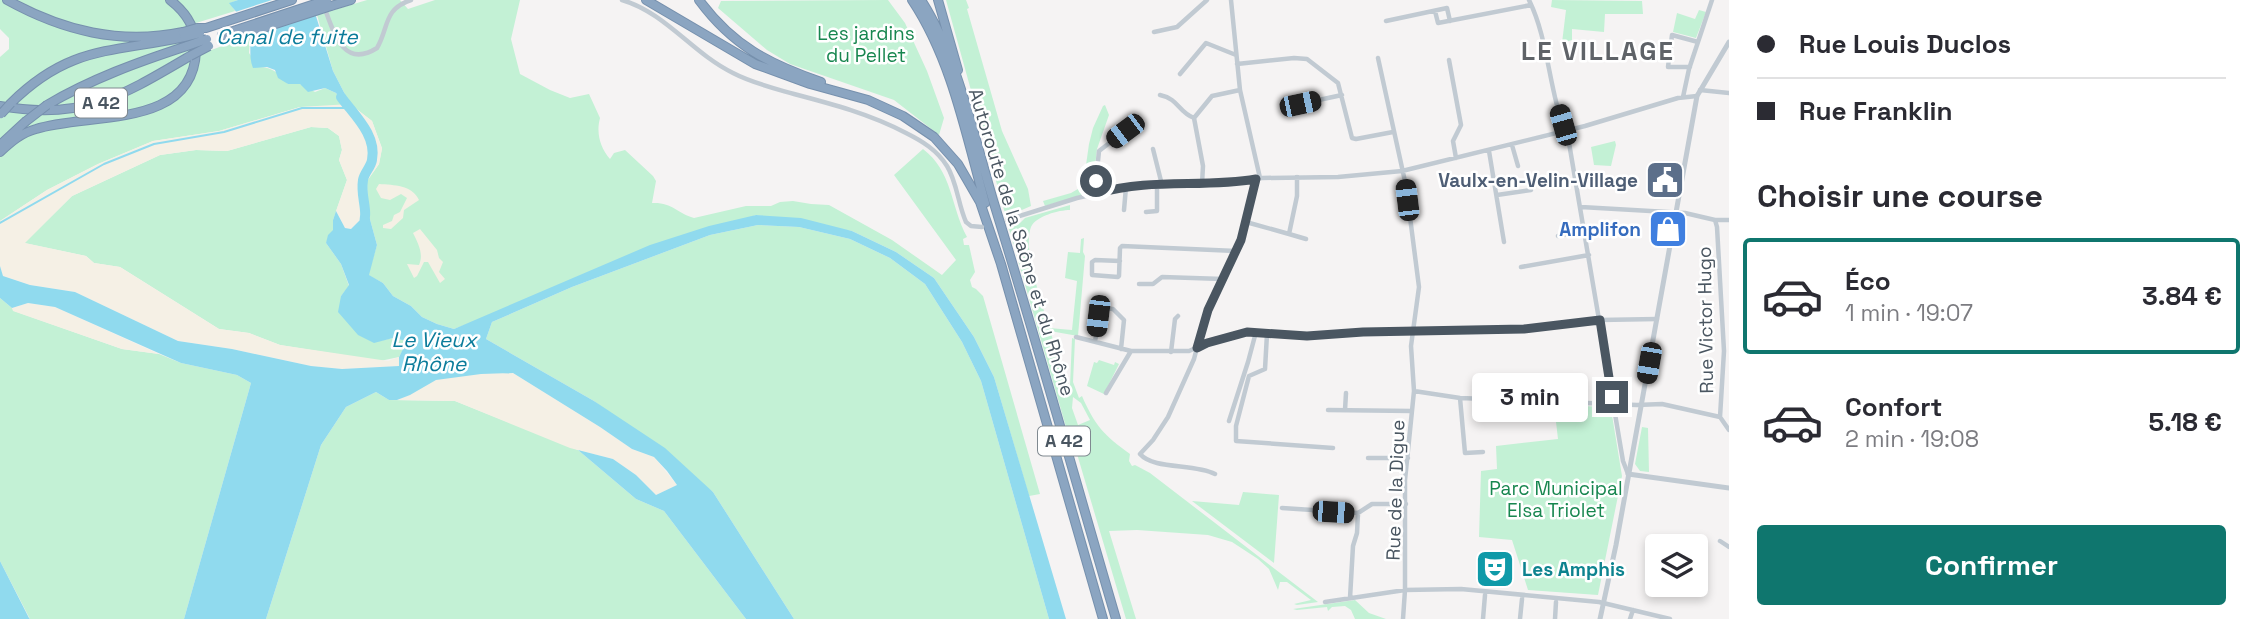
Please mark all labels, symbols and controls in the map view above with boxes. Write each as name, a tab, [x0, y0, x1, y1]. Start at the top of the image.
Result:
park label: Les jardins du Pellet	[817, 21, 915, 68]
water label: Canal de fuite	[216, 23, 359, 50]
text: Rue Louis Duclos	[1799, 27, 2011, 61]
district label: LE VILLAGE	[1521, 34, 1675, 68]
street label: Autoroute de la Saône et du Rhône	[963, 85, 1080, 399]
road number: A 42	[75, 88, 127, 118]
car	[1278, 89, 1323, 119]
text: Rue Franklin	[1799, 94, 1952, 128]
car	[1548, 102, 1579, 148]
car	[1102, 110, 1149, 152]
public building icon: Vaulx-en-Velin-Village	[1644, 159, 1686, 201]
route start	[1080, 165, 1112, 197]
place label: Vaulx-en-Velin-Village	[1438, 168, 1638, 193]
text: Choisir une course	[1757, 176, 2043, 216]
car	[1395, 178, 1420, 222]
shop icon: Amplifon	[1647, 208, 1689, 250]
place label: Amplifon	[1559, 217, 1641, 242]
street label: Rue Victor Hugo	[1692, 246, 1719, 394]
text: Éco	[1845, 264, 1891, 298]
icon: car	[1761, 265, 1824, 328]
text: 3.84 €	[2142, 279, 2222, 313]
car	[1086, 294, 1111, 338]
text: 1 min · 19:07	[1845, 298, 1973, 328]
water label: Le Vieux Rhône	[392, 326, 479, 377]
car	[1636, 340, 1663, 386]
callout: 3 min	[1472, 372, 1588, 422]
route end	[1596, 381, 1628, 413]
text: 3 min	[1500, 382, 1560, 412]
text: Confort	[1845, 390, 1942, 424]
icon: car	[1761, 391, 1824, 454]
text: 5.18 €	[2148, 405, 2222, 439]
street label: Rue de la Digue	[1381, 419, 1410, 561]
text: 2 min · 19:08	[1845, 424, 1979, 454]
road number: A 42	[1038, 426, 1090, 456]
park label: Parc Municipal Elsa Triolet	[1489, 476, 1623, 523]
car	[1312, 500, 1355, 524]
button: Confirmer	[1757, 525, 2226, 605]
map controls	[1645, 534, 1708, 597]
button: layers	[1645, 534, 1708, 597]
theatre icon: Les Amphis	[1474, 548, 1516, 590]
place label: Les Amphis	[1522, 557, 1625, 582]

